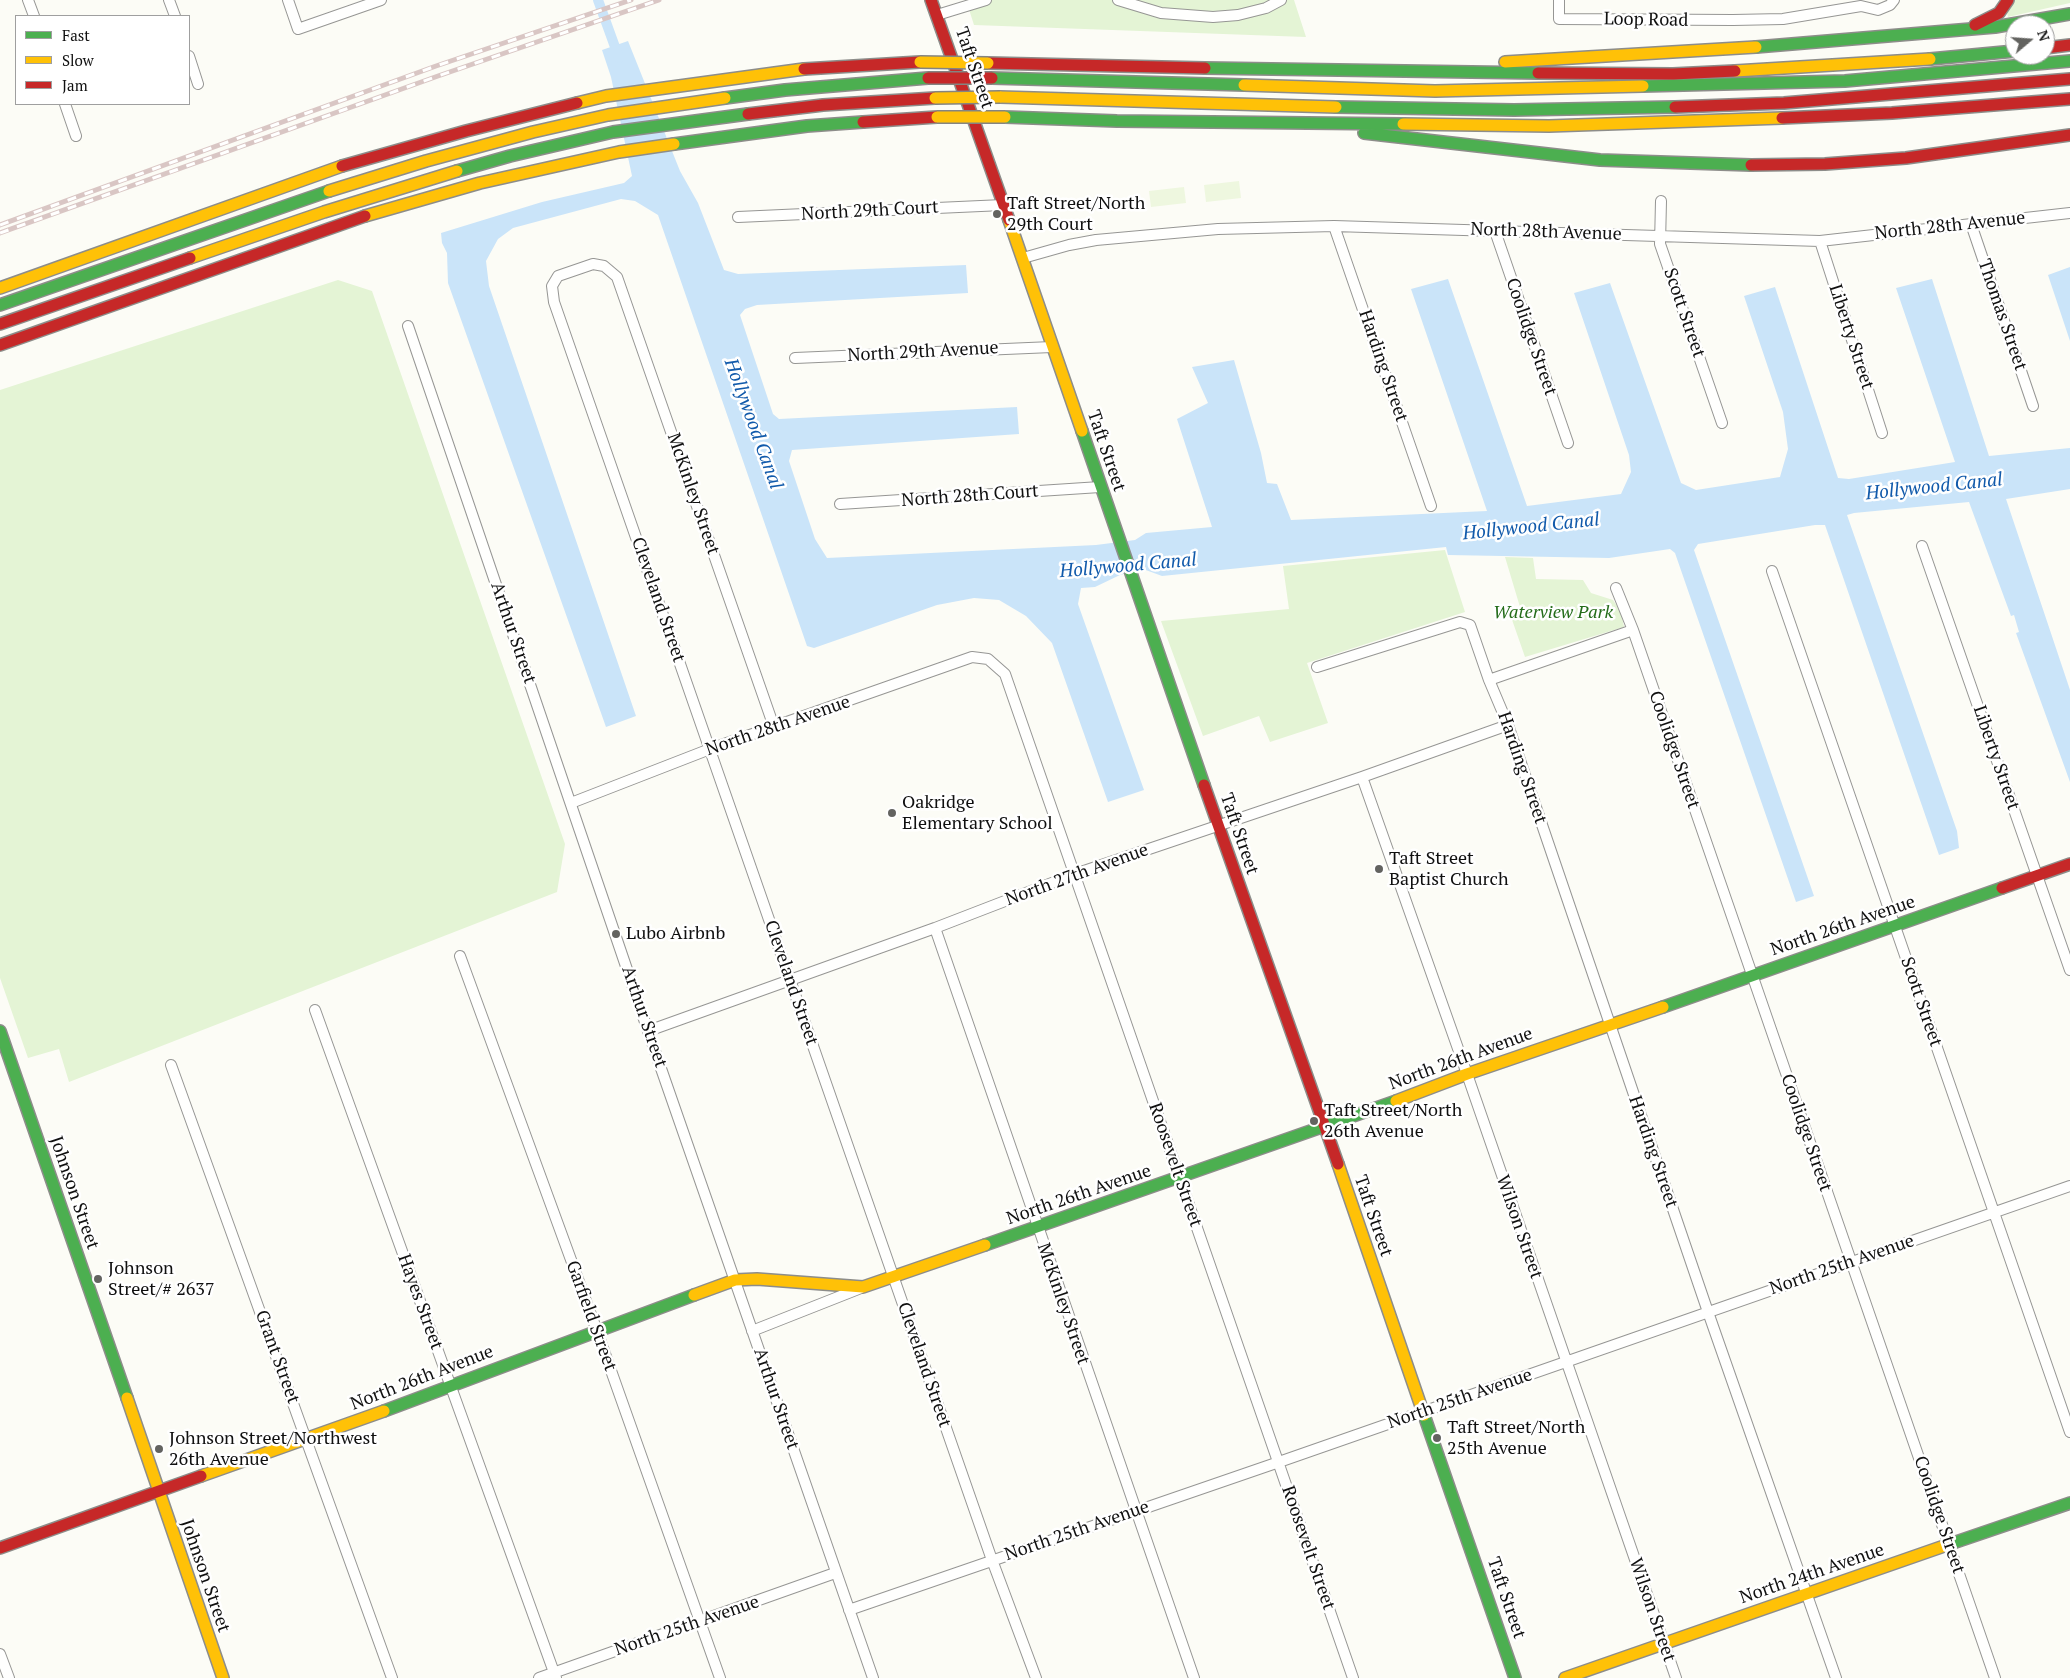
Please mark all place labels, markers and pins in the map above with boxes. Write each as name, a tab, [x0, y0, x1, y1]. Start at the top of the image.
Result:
place label: Taft Street/North 29th Court	[1007, 193, 1145, 235]
marker: Taft Street/North 29th Court	[991, 208, 1003, 220]
place label: Oakridge Elementary School	[902, 792, 1053, 834]
marker: Oakridge Elementary School	[886, 807, 898, 819]
place label: Taft Street Baptist Church	[1389, 848, 1508, 891]
marker: Taft Street Baptist Church	[1373, 863, 1385, 875]
place label: Lubo Airbnb	[626, 923, 725, 945]
marker: Lubo Airbnb	[610, 928, 622, 940]
place label: Taft Street/North 26th Avenue	[1324, 1100, 1462, 1142]
marker: Taft Street/North 26th Avenue	[1308, 1115, 1320, 1127]
place label: Johnson Street/# 2637	[108, 1258, 215, 1300]
marker: Johnson Street/# 2637	[92, 1273, 104, 1285]
place label: Taft Street/North 25th Avenue	[1447, 1417, 1585, 1460]
place label: Johnson Street/Northwest 26th Avenue	[169, 1428, 377, 1470]
marker: Taft Street/North 25th Avenue	[1431, 1432, 1443, 1444]
marker: Johnson Street/Northwest 26th Avenue	[153, 1443, 165, 1455]

